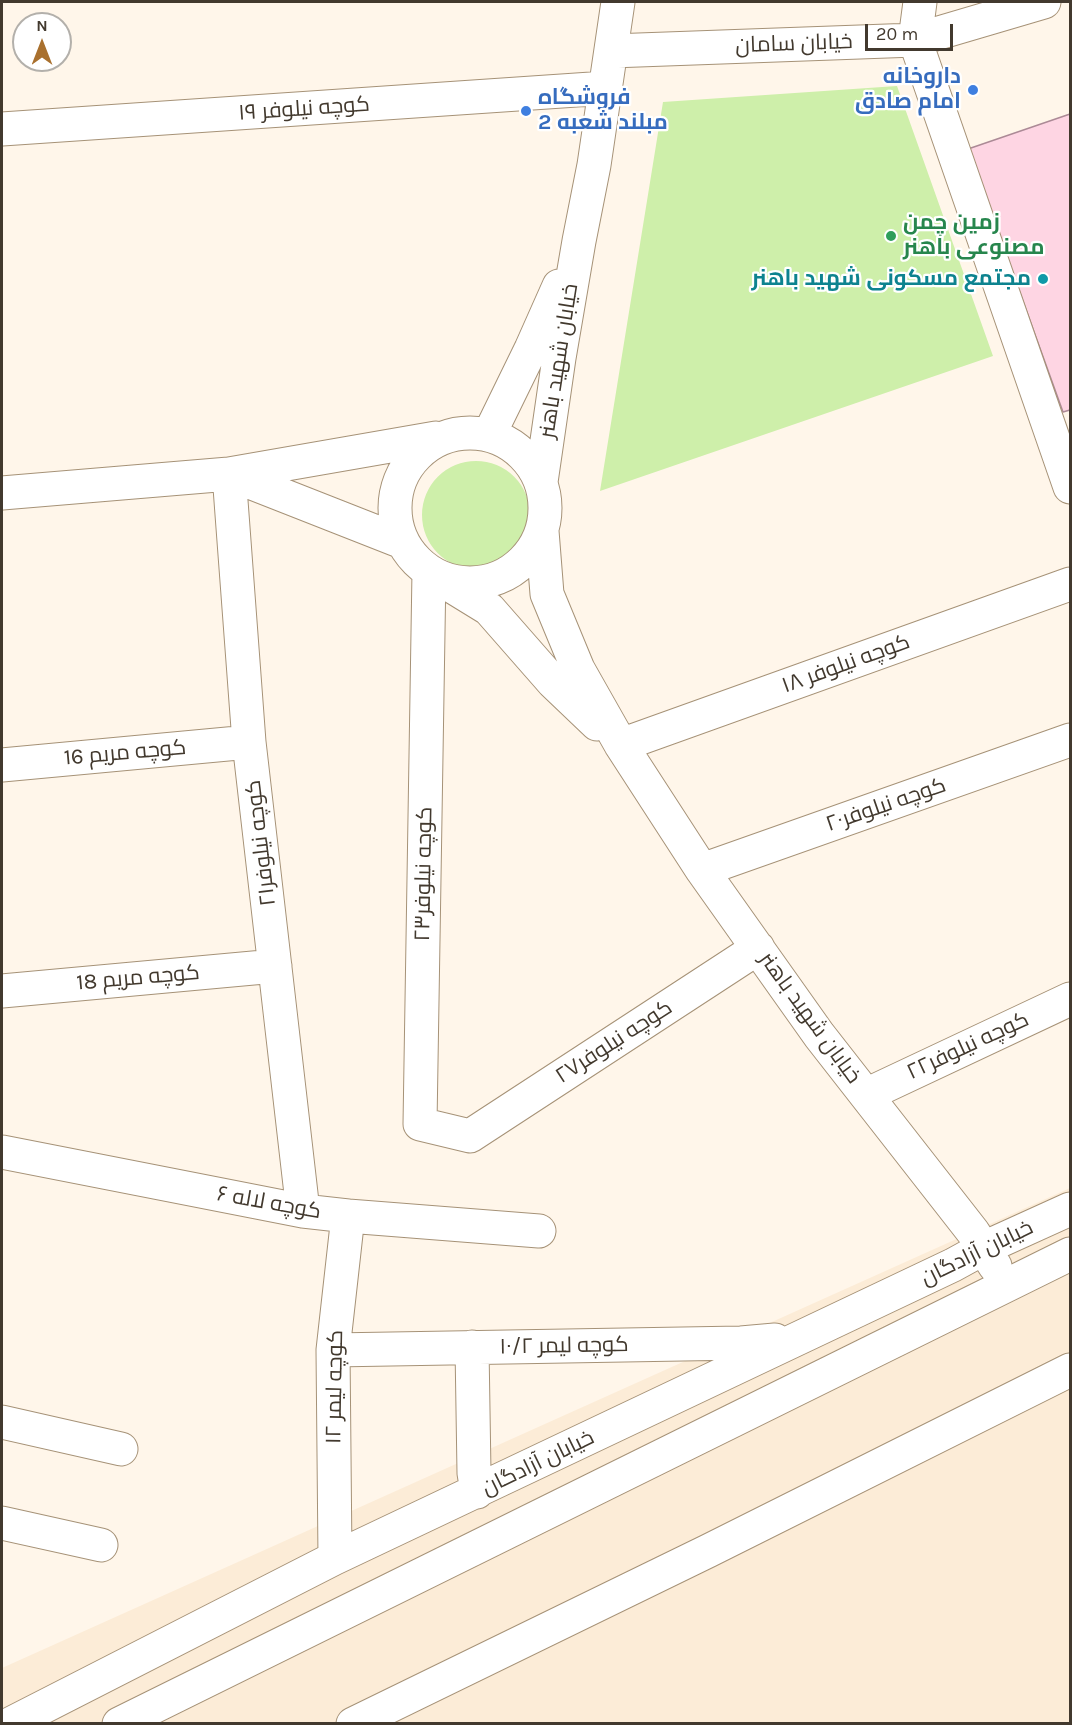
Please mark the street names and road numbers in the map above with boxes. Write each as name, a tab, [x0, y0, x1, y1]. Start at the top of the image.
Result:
street label: خیابان سامان	[735, 29, 853, 59]
street label: کوچه نیلوفر ۱۹	[237, 91, 371, 127]
street label: خیابان شهید باهنر	[534, 282, 584, 440]
street label: کوچه نیلوفر ۱۸	[778, 629, 914, 699]
street label: کوچه مریم 16	[63, 734, 187, 772]
street label: کوچه نیلوفر۲۰	[822, 772, 950, 838]
street label: کوچه نیلوفر۲۱	[240, 778, 282, 908]
street label: کوچه نیلوفر۲۳	[410, 806, 438, 942]
street label: خیابان شهید باهنر	[753, 947, 867, 1089]
street label: کوچه مریم 18	[75, 959, 201, 997]
street label: کوچه نیلوفر۲۷	[551, 995, 677, 1089]
street label: کوچه نیلوفر۲۲	[903, 1006, 1033, 1086]
street label: کوچه لاله ۶	[215, 1181, 323, 1225]
street label: خیابان آزادگان	[917, 1214, 1037, 1292]
street label: کوچه لیمر ۱۲	[321, 1330, 349, 1444]
street label: کوچه لیمر ۱۰/۲	[499, 1332, 629, 1360]
street label: خیابان آزادگان	[478, 1424, 598, 1502]

